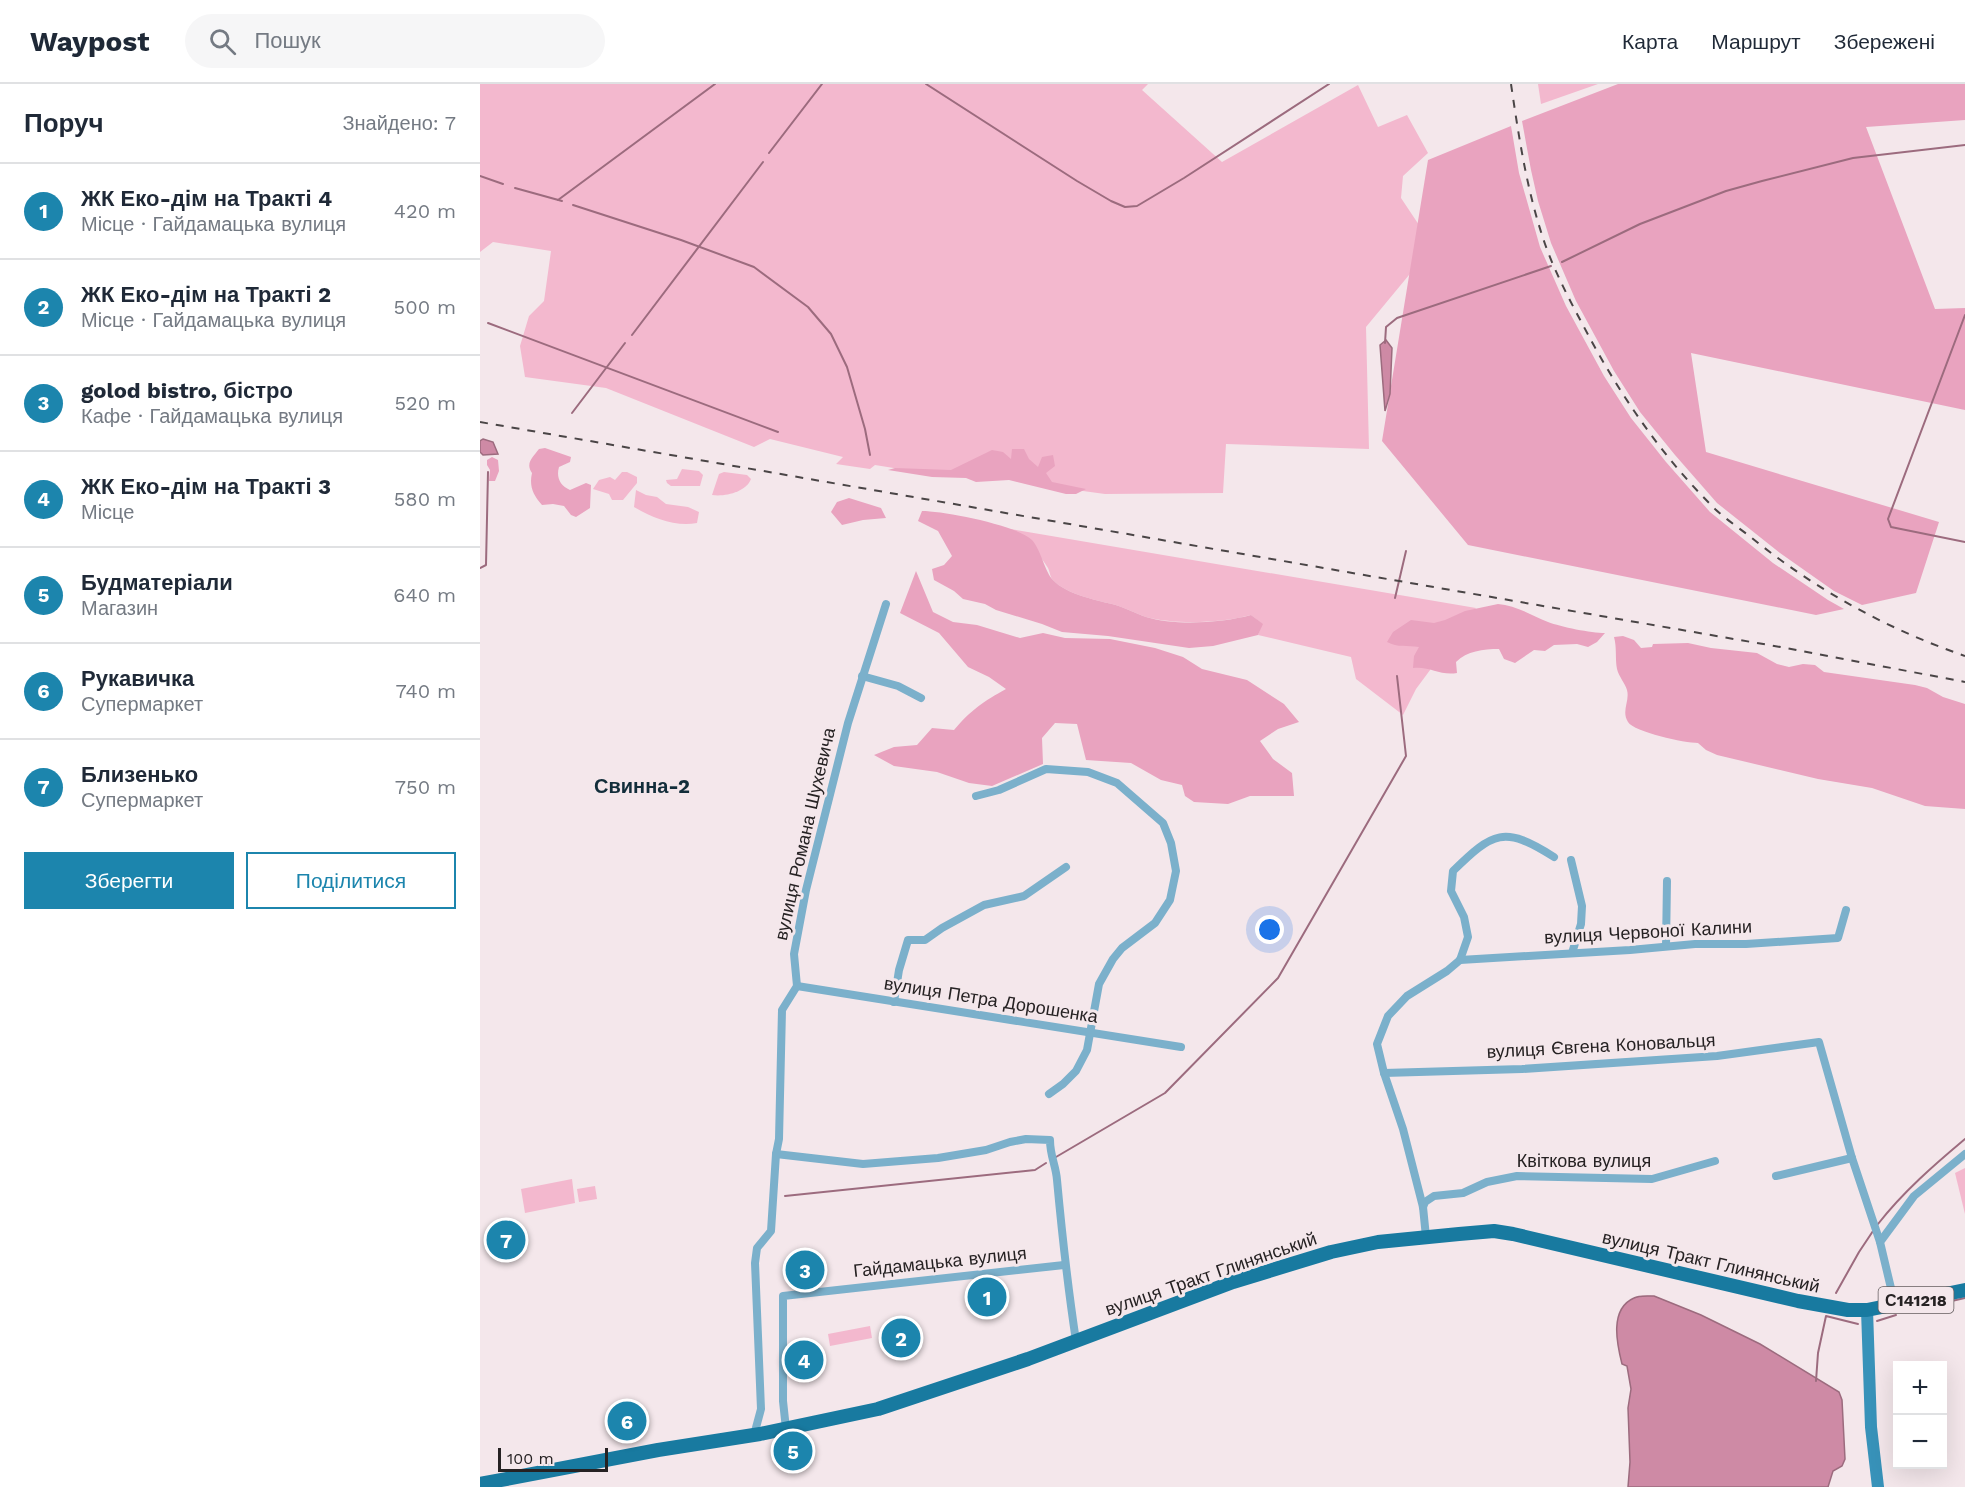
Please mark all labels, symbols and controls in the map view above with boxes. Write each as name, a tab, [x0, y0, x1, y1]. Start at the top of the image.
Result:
search box	[185, 14, 605, 68]
text: Waypost	[30, 25, 149, 58]
icon: search	[206, 25, 239, 58]
text: Пошук	[254, 28, 321, 53]
text: Карта	[1622, 29, 1678, 54]
text: Маршрут	[1711, 29, 1801, 54]
text: Збережені	[1834, 29, 1935, 54]
text: Поруч	[24, 108, 104, 138]
text: Знайдено: 7	[342, 111, 456, 135]
text: ЖК Еко-дім на Тракті 4	[81, 186, 332, 211]
text: 1	[39, 199, 48, 223]
text: 420 m	[394, 199, 456, 223]
text: Місце · Гайдамацька вулиця	[81, 212, 346, 236]
text: ЖК Еко-дім на Тракті 2	[81, 282, 331, 307]
text: 2	[38, 295, 49, 319]
text: 500 m	[394, 295, 456, 319]
text: Місце · Гайдамацька вулиця	[81, 308, 346, 332]
text: golod bistro, бістро	[81, 378, 293, 403]
text: 3	[38, 391, 49, 415]
text: 520 m	[394, 391, 456, 415]
text: Кафе · Гайдамацька вулиця	[81, 404, 343, 428]
text: ЖК Еко-дім на Тракті 3	[81, 474, 331, 499]
text: 4	[37, 487, 50, 511]
text: 580 m	[394, 487, 456, 511]
text: Місце	[81, 500, 134, 524]
text: Будматеріали	[81, 570, 233, 595]
text: 5	[38, 583, 49, 607]
text: 640 m	[393, 583, 456, 607]
text: Магазин	[81, 596, 158, 620]
text: Рукавичка	[81, 666, 194, 691]
text: 6	[37, 679, 50, 703]
text: 740 m	[396, 679, 456, 703]
text: Супермаркет	[81, 692, 203, 716]
street label: вулиця Романа Шухевича	[770, 725, 839, 942]
text: Близенько	[81, 762, 198, 787]
district label: Свинна-2	[594, 774, 690, 798]
text: 7	[37, 775, 50, 799]
text: 750 m	[395, 775, 456, 799]
text: Супермаркет	[81, 788, 203, 812]
button: Зберегти	[24, 852, 234, 909]
button: Поділитися	[246, 852, 456, 909]
your location	[1255, 915, 1284, 944]
street label: вулиця Червоної Калини	[1544, 916, 1752, 947]
street label: вулиця Петра Дорошенка	[883, 972, 1101, 1027]
street label: вулиця Євгена Коновальця	[1486, 1029, 1716, 1062]
street label: Квіткова вулиця	[1517, 1150, 1651, 1171]
pin: 7	[486, 1218, 526, 1262]
street label: вулиця Тракт Глинянський	[1600, 1226, 1822, 1297]
street label: вулиця Тракт Глинянський	[1102, 1227, 1319, 1320]
street label: Гайдамацька вулиця	[852, 1242, 1028, 1281]
pin: 3	[786, 1248, 824, 1292]
pin: 1	[968, 1274, 1006, 1320]
road number: С141218	[1878, 1287, 1954, 1313]
pin: 2	[882, 1316, 920, 1360]
pin: 4	[784, 1338, 824, 1382]
map controls	[1893, 1361, 1947, 1469]
button: +	[1893, 1361, 1947, 1415]
pin: 6	[608, 1398, 646, 1444]
button: −	[1893, 1415, 1947, 1469]
pin: 5	[774, 1428, 812, 1474]
scale bar	[498, 1445, 608, 1472]
text: 100 m	[507, 1449, 554, 1468]

